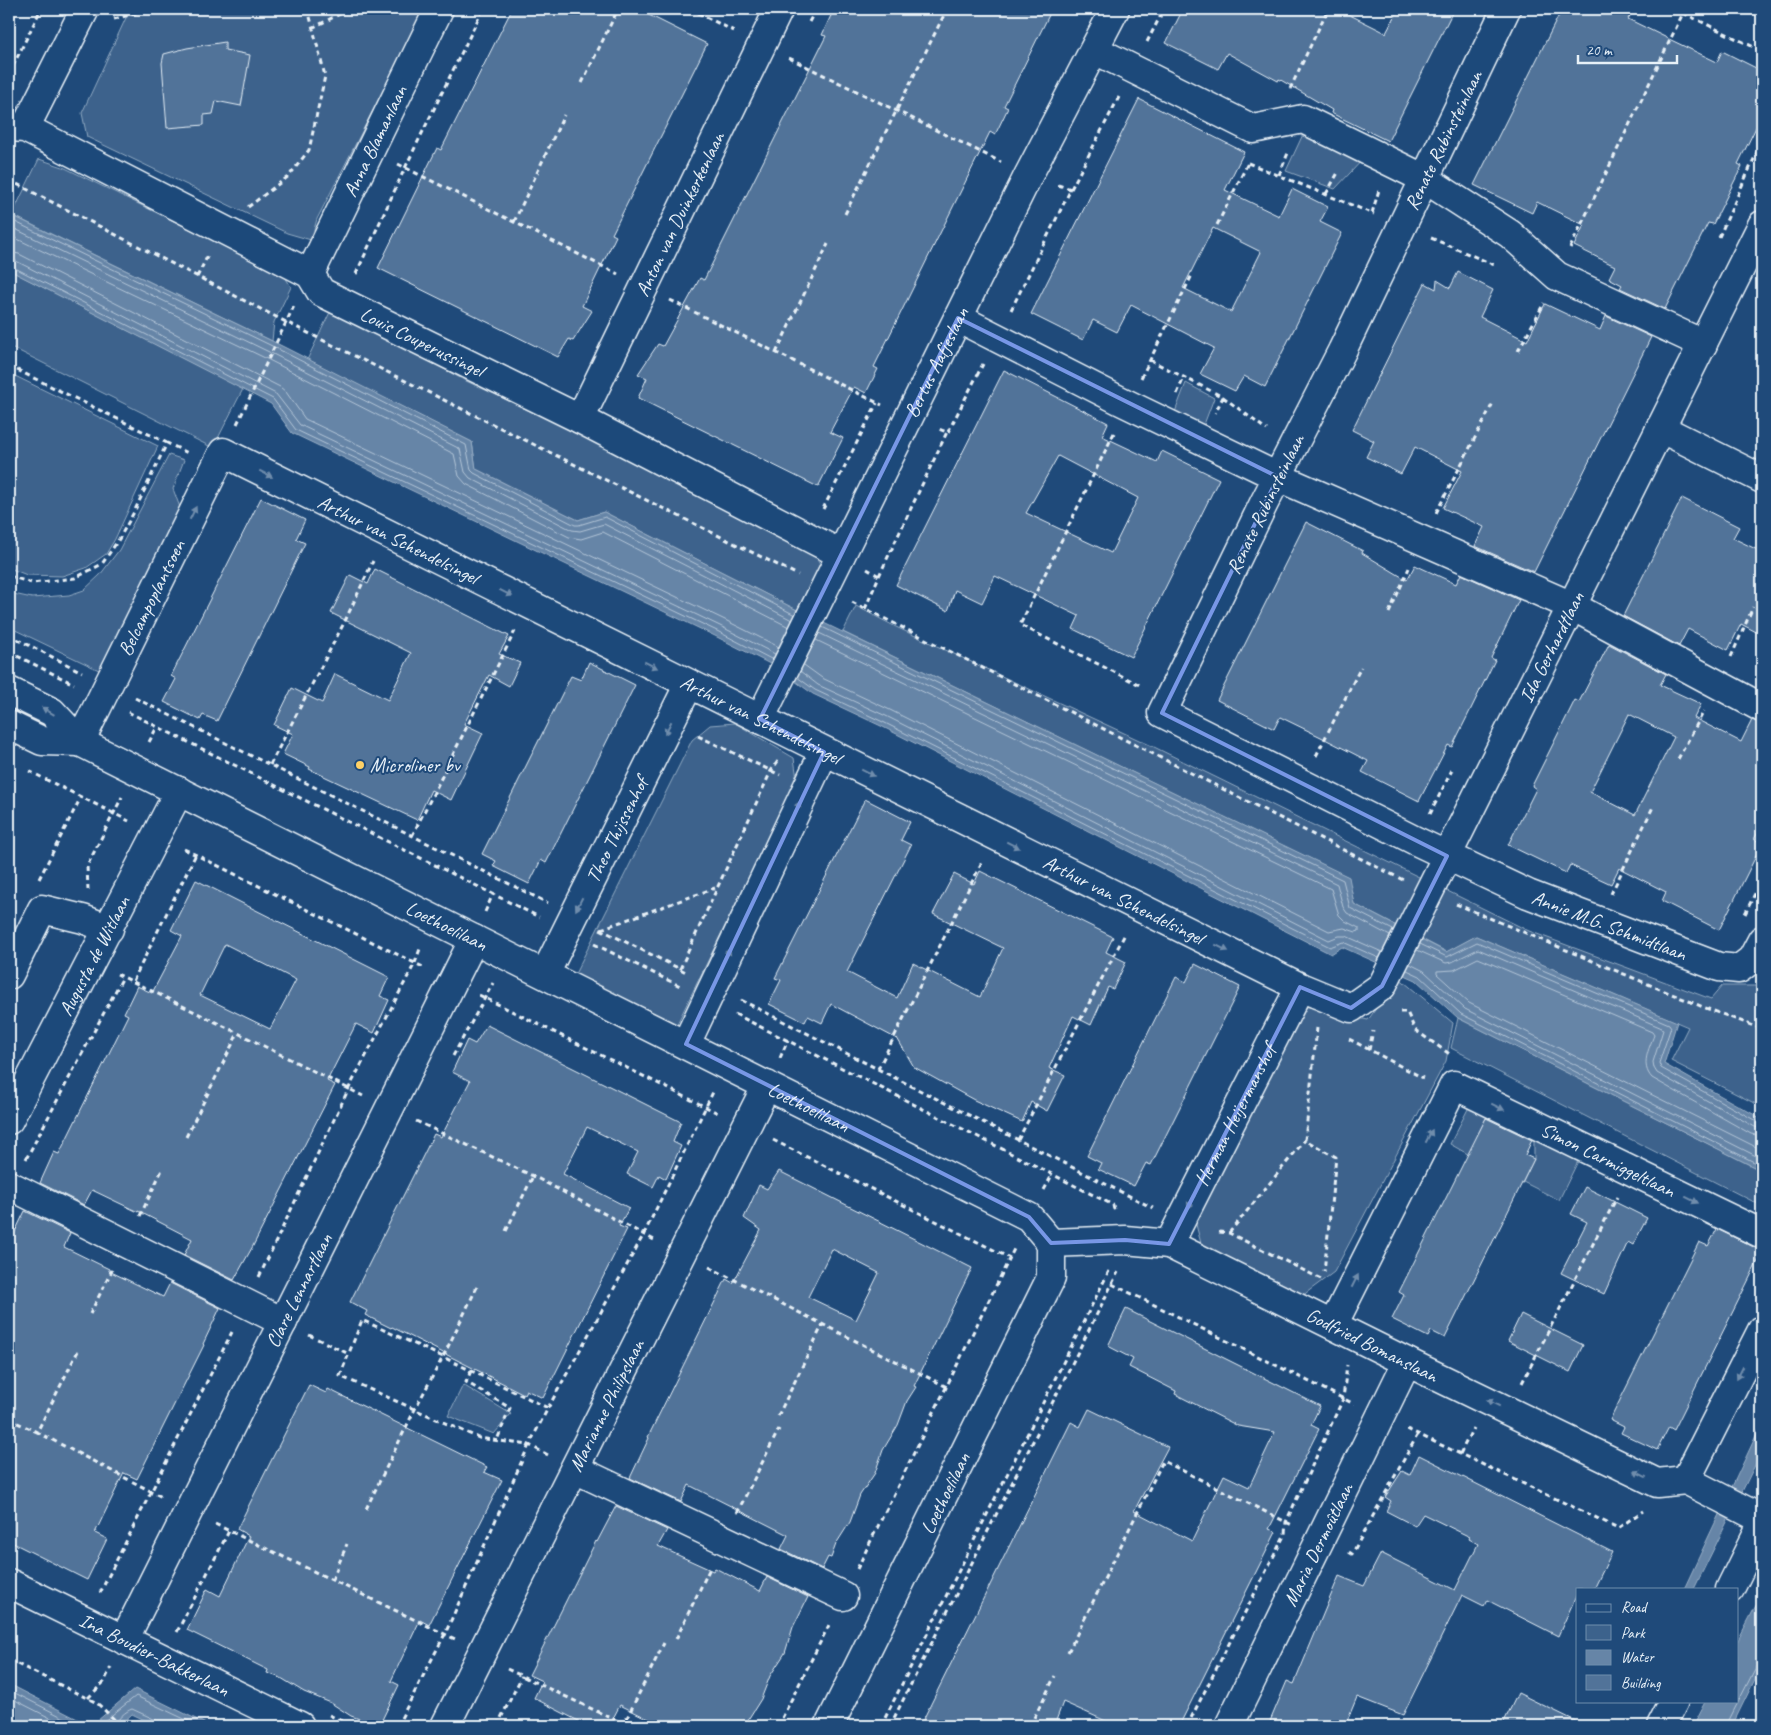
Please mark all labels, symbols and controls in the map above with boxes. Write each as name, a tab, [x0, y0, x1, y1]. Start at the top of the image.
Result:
scale bar	[1578, 32, 1677, 64]
text: 20 m	[1586, 41, 1613, 60]
street label: Renate Rubinsteinlaan	[1399, 65, 1488, 214]
street label: Anna Blamanlaan	[338, 80, 413, 201]
street label: Anton van Duinkerkenlaan	[630, 127, 731, 300]
street label: Louis Couperussingel	[356, 301, 491, 384]
street label: Bertus Aafjeslaan	[899, 302, 975, 422]
street label: Renate Rubinsteinlaan	[1221, 429, 1310, 578]
one-way arrow	[259, 470, 274, 478]
street label: Arthur van Schendelsingel	[314, 489, 486, 591]
one-way arrow	[189, 506, 197, 520]
street label: Belcampoplantsoen	[113, 535, 191, 660]
street label: Ida Gerhardtlaan	[1514, 587, 1590, 707]
one-way arrow	[499, 589, 513, 597]
one-way arrow	[644, 661, 659, 669]
street label: Arthur van Schendelsingel	[676, 669, 848, 772]
one-way arrow	[42, 707, 55, 716]
one-way arrow	[663, 721, 671, 735]
place label: Microliner bv	[370, 753, 462, 778]
marker: Microliner bv	[354, 759, 366, 771]
street label: Theo Thijssenhof	[580, 769, 656, 887]
one-way arrow	[860, 769, 875, 777]
one-way arrow	[793, 801, 801, 815]
one-way arrow	[1006, 841, 1021, 849]
street label: Arthur van Schendelsingel	[1039, 849, 1211, 952]
street label: Annie M.G. Schmidtlaan	[1528, 885, 1691, 967]
street label: Augusta de Witlaan	[53, 891, 136, 1020]
street label: Loethoelilaan	[402, 895, 492, 957]
one-way arrow	[575, 897, 583, 911]
one-way arrow	[1215, 944, 1229, 952]
one-way arrow	[724, 948, 732, 962]
street label: Herman Heijermanshof	[1189, 1036, 1284, 1190]
street label: Loethoelilaan	[764, 1076, 854, 1139]
one-way arrow	[1491, 1103, 1505, 1111]
street label: Simon Carmiggeltlaan	[1537, 1117, 1680, 1204]
one-way arrow	[1425, 1129, 1433, 1143]
one-way arrow	[1186, 1195, 1194, 1209]
one-way arrow	[1685, 1196, 1699, 1204]
street label: Clare Lennartlaan	[260, 1228, 339, 1352]
one-way arrow	[1351, 1274, 1359, 1288]
street label: Godfried Bomanslaan	[1302, 1302, 1443, 1388]
street label: Marianne Philipslaan	[563, 1334, 651, 1476]
one-way arrow	[1736, 1366, 1744, 1380]
one-way arrow	[1486, 1399, 1500, 1407]
street label: Loethoelilaan	[915, 1447, 976, 1538]
one-way arrow	[1632, 1470, 1647, 1478]
street label: Maria Dermoûtlaan	[1278, 1478, 1359, 1610]
legend	[1576, 1588, 1738, 1702]
text: Road	[1621, 1598, 1648, 1617]
street label: Ina Boudier-Bakkerlaan	[75, 1608, 234, 1703]
text: Park	[1621, 1624, 1646, 1643]
text: Water	[1621, 1648, 1655, 1667]
text: Building	[1621, 1674, 1661, 1693]

